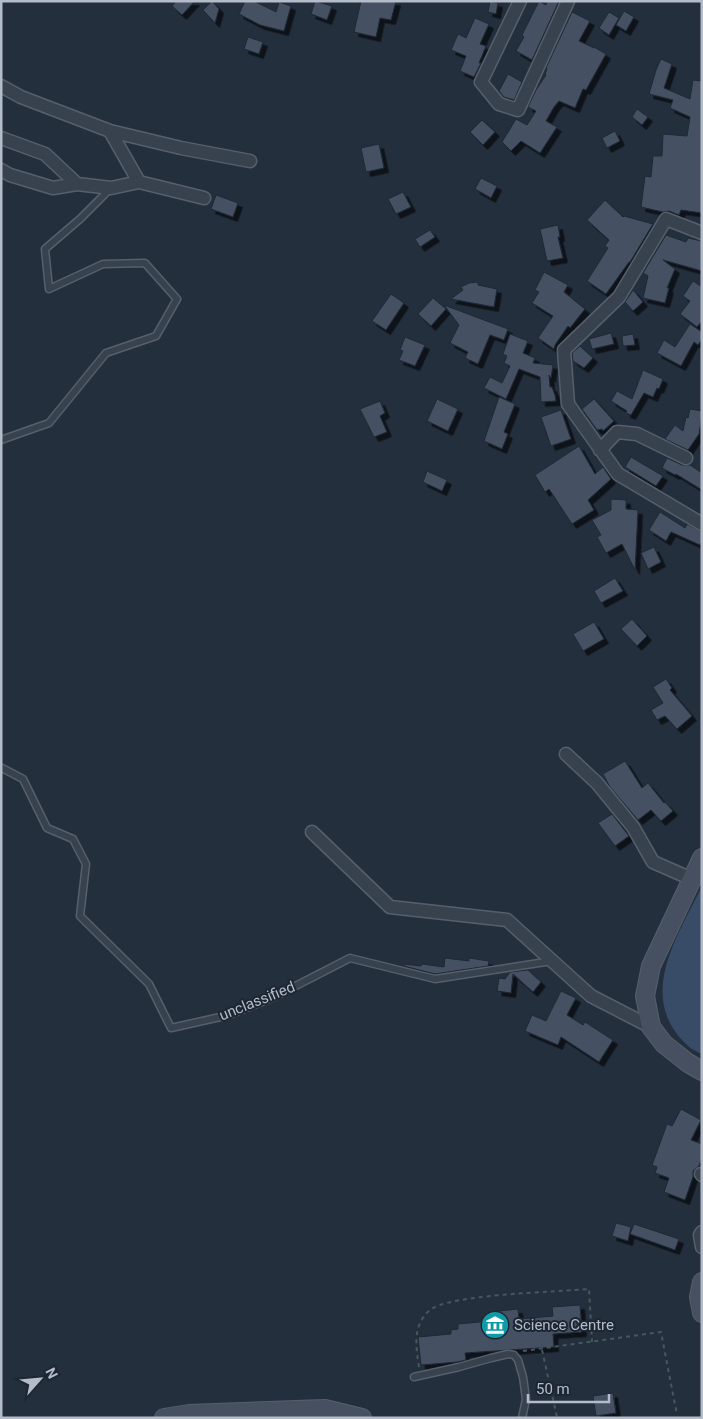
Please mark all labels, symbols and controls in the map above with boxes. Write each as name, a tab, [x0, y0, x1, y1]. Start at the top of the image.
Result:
street label: unclassified	[217, 978, 297, 1024]
museum icon: Science Centre	[480, 1310, 510, 1340]
place label: Science Centre	[514, 1316, 614, 1334]
north arrow	[15, 1354, 65, 1404]
text: N	[42, 1365, 61, 1381]
scale bar	[528, 1372, 609, 1404]
text: 50 m	[536, 1380, 570, 1398]

